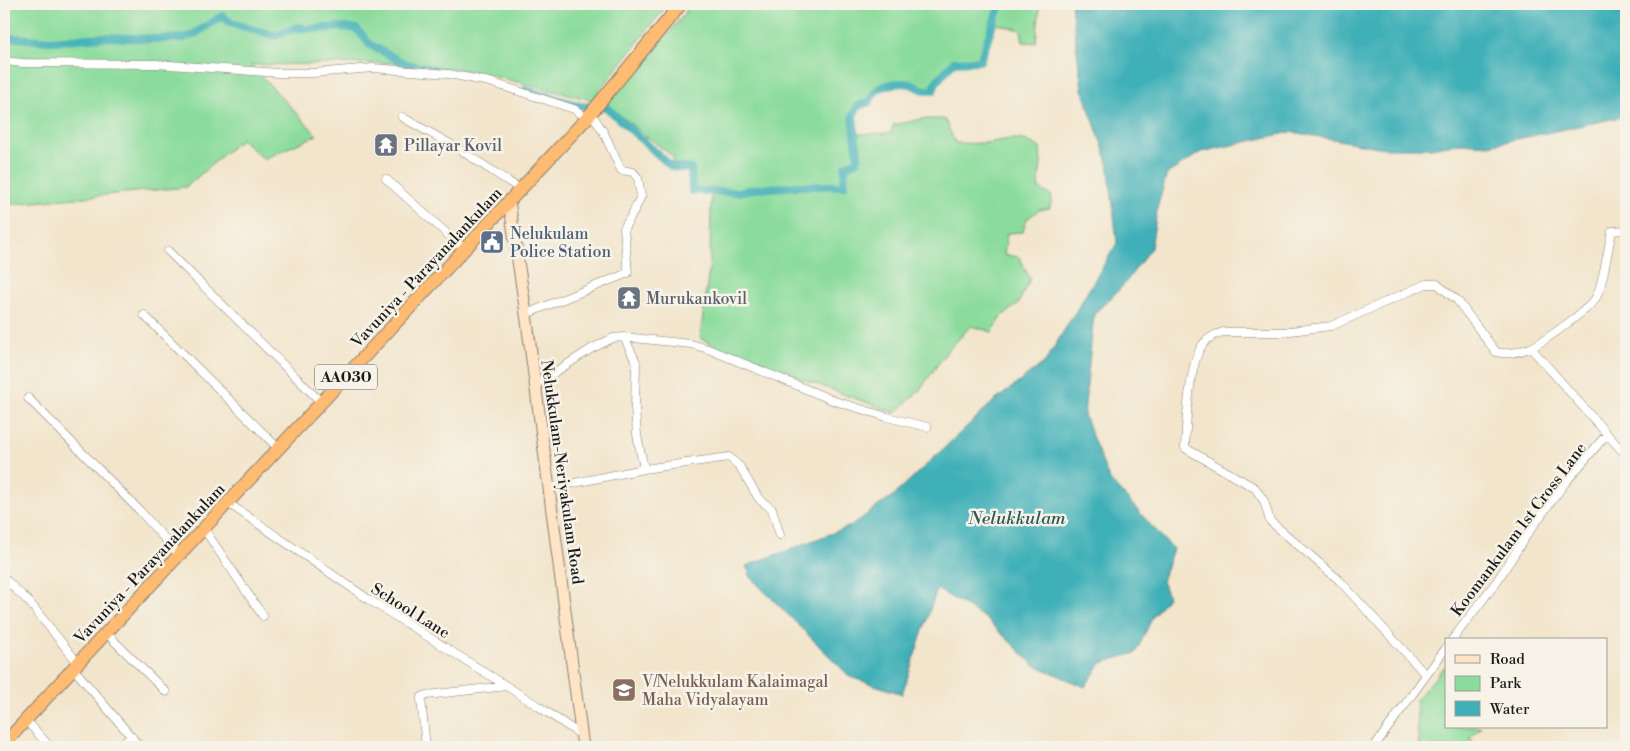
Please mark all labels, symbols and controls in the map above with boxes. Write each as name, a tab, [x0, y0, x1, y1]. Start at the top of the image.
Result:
temple icon: Pillayar Kovil	[373, 132, 399, 158]
place label: Pillayar Kovil	[404, 136, 502, 156]
street label: Vavuniya - Parayanalankulam	[346, 183, 506, 353]
place label: Nelukulam Police Station	[510, 224, 611, 262]
public building icon: Nelukulam Police Station	[479, 229, 505, 255]
temple icon: Murukankovil	[616, 285, 642, 311]
place label: Murukankovil	[646, 289, 747, 309]
street label: Nelukkulam-Neriyakulam Road	[536, 359, 588, 586]
road number: AA030	[315, 364, 377, 390]
street label: Koomankulam 1st Cross Lane	[1447, 439, 1591, 621]
street label: Vavuniya - Parayanalankulam	[69, 479, 229, 649]
water label: Nelukkulam	[967, 507, 1066, 530]
street label: School Lane	[367, 579, 454, 643]
legend	[1445, 638, 1608, 728]
text: Road	[1490, 650, 1525, 669]
place label: V/Nelukkulam Kalaimagal Maha Vidyalayam	[641, 672, 829, 710]
text: Park	[1490, 674, 1522, 693]
school or university icon: V/Nelukkulam Kalaimagal Maha Vidyalayam	[611, 677, 637, 703]
text: Water	[1489, 700, 1530, 719]

